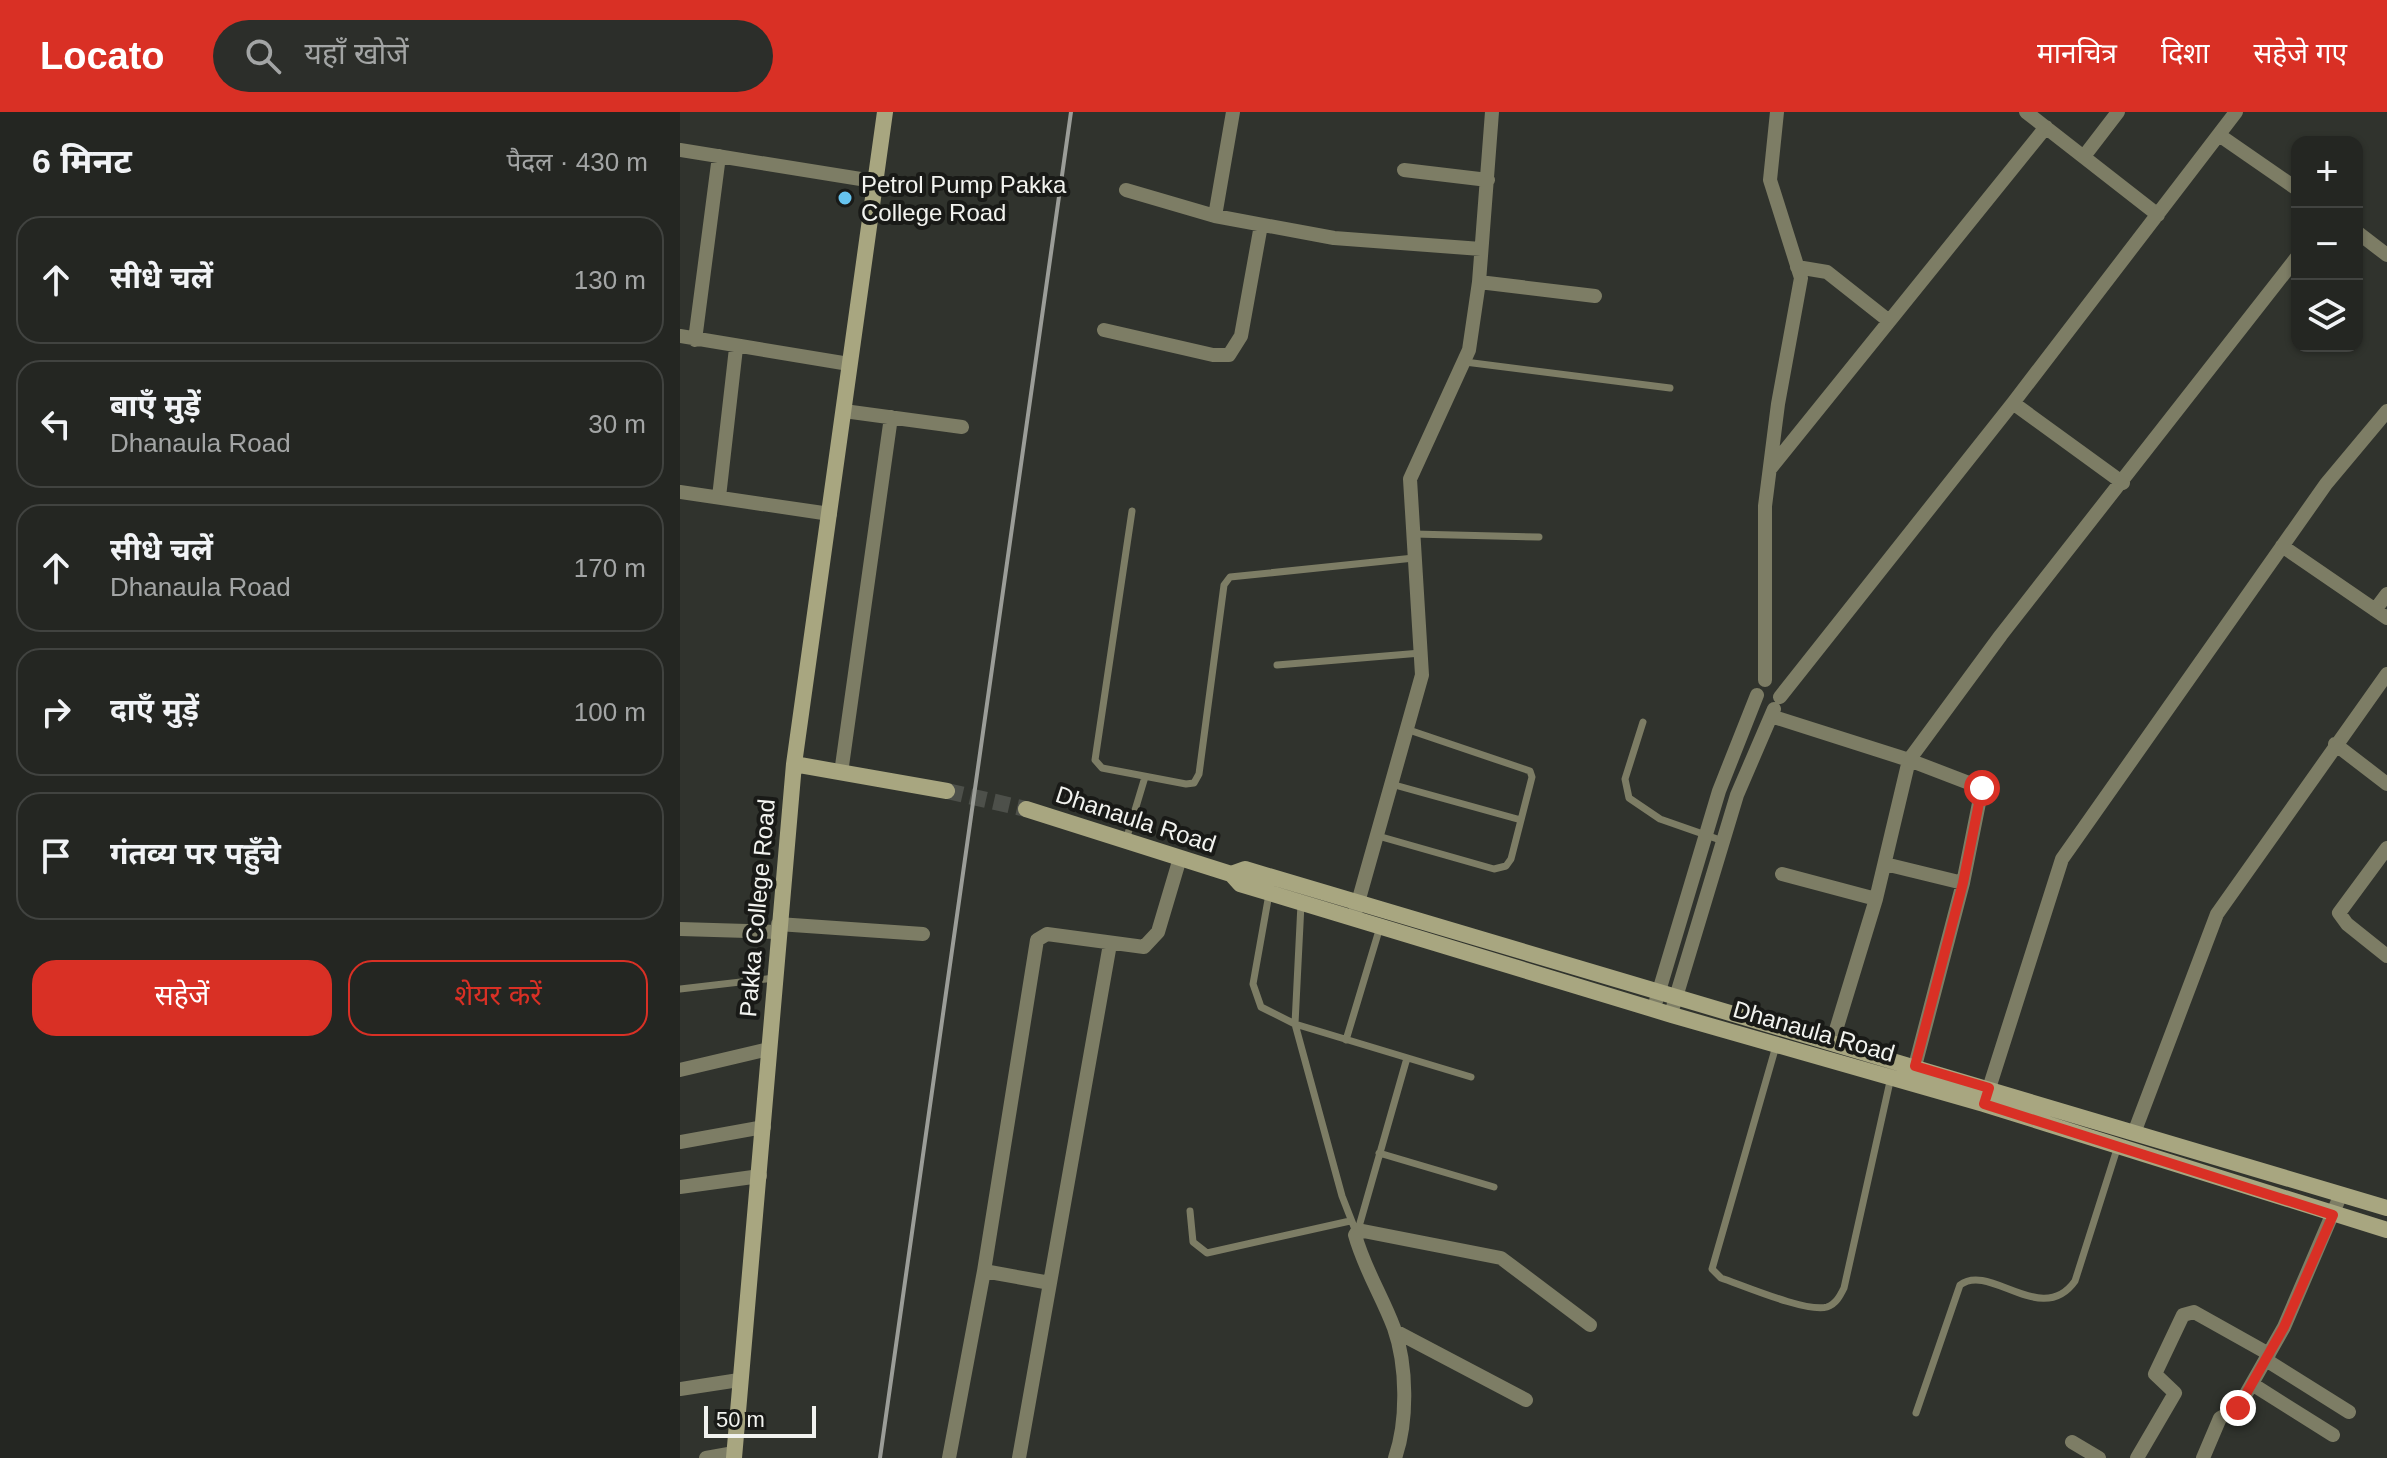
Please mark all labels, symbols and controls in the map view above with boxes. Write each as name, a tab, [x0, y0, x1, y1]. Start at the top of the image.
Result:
search box	[213, 20, 773, 92]
icon: search	[241, 34, 285, 78]
text: Locato	[40, 35, 165, 77]
text: यहाँ खोजें	[305, 37, 409, 70]
text: मानचित्र	[2037, 38, 2117, 69]
text: दिशा	[2161, 38, 2209, 69]
text: सहेजे गए	[2253, 38, 2347, 69]
map controls	[2291, 136, 2363, 352]
button: +	[2291, 136, 2363, 208]
text: 6 मिनट	[32, 142, 132, 180]
text: पैदल · 430 m	[506, 147, 648, 177]
place label: Petrol Pump Pakka College Road	[861, 171, 1067, 226]
marker: Petrol Pump Pakka College Road	[836, 189, 854, 207]
button: −	[2291, 208, 2363, 280]
icon: ahead	[34, 258, 78, 302]
text: सीधे चलें	[110, 261, 213, 294]
text: 130 m	[574, 265, 646, 295]
button: layers	[2291, 280, 2363, 352]
text: बाएँ मुड़ें	[110, 389, 201, 422]
icon: left	[34, 402, 78, 446]
text: 30 m	[588, 409, 646, 439]
text: Dhanaula Road	[110, 428, 291, 458]
text: सीधे चलें	[110, 533, 213, 566]
icon: ahead	[34, 546, 78, 590]
text: 170 m	[574, 553, 646, 583]
text: Dhanaula Road	[110, 572, 291, 602]
icon: right	[34, 690, 78, 734]
text: दाएँ मुड़ें	[110, 693, 199, 726]
text: 100 m	[574, 697, 646, 727]
route start	[1964, 770, 2000, 806]
street label: Dhanaula Road	[1053, 780, 1219, 858]
street label: Pakka College Road	[734, 798, 780, 1018]
icon: arrive	[34, 834, 78, 878]
text: गंतव्य पर पहुँचे	[110, 837, 281, 870]
button: सहेजें	[32, 960, 332, 1036]
button: शेयर करें	[348, 960, 648, 1036]
street label: Dhanaula Road	[1730, 995, 1898, 1067]
route end	[2220, 1390, 2256, 1426]
scale bar	[704, 1402, 816, 1438]
text: 50 m	[716, 1407, 765, 1432]

